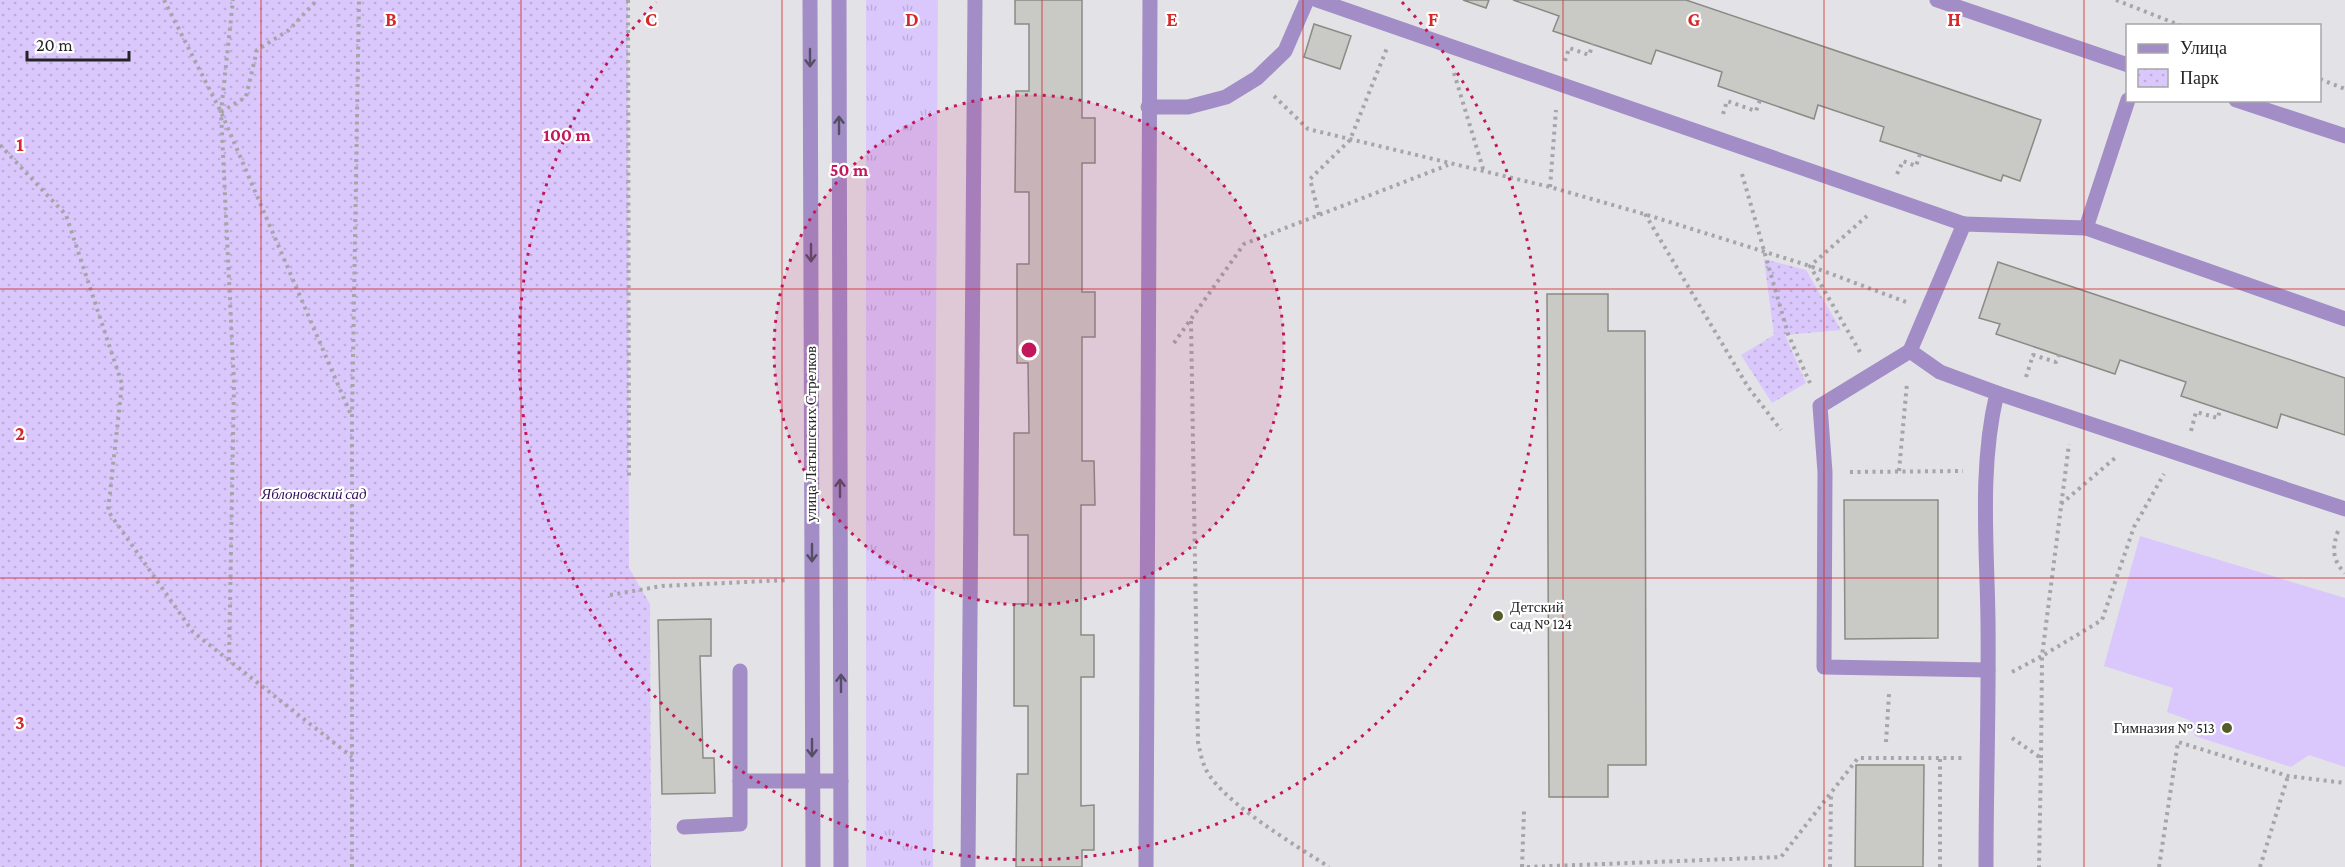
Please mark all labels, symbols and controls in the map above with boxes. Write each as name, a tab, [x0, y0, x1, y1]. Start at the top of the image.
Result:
text: B	[385, 8, 397, 30]
text: C	[645, 8, 657, 30]
text: D	[905, 8, 919, 30]
text: E	[1166, 8, 1178, 30]
text: F	[1428, 8, 1439, 30]
text: G	[1688, 8, 1701, 30]
text: H	[1947, 8, 1961, 30]
scale bar	[27, 24, 129, 62]
legend	[2126, 24, 2321, 102]
text: 20 m	[36, 35, 73, 55]
text: Улица	[2180, 38, 2227, 58]
one-way arrow	[804, 48, 816, 68]
text: Парк	[2180, 68, 2219, 88]
one-way arrow	[833, 115, 845, 135]
text: 100 m	[543, 125, 591, 145]
text: 1	[16, 133, 24, 155]
text: 50 m	[830, 160, 869, 180]
one-way arrow	[805, 243, 817, 263]
centre of rings	[1019, 340, 1039, 360]
street label: улица Латышских Стрелков	[803, 346, 819, 522]
text: 2	[15, 422, 25, 444]
one-way arrow	[834, 478, 846, 498]
park label: Яблоновский сад	[260, 486, 367, 502]
one-way arrow	[806, 543, 818, 563]
place label: Детский сад № 124	[1510, 599, 1572, 632]
marker: Детский сад № 124	[1491, 609, 1505, 623]
one-way arrow	[835, 673, 847, 693]
text: 3	[15, 711, 25, 733]
place label: Гимназия № 513	[2113, 720, 2215, 736]
marker: Гимназия № 513	[2220, 721, 2234, 735]
one-way arrow	[806, 738, 818, 758]

